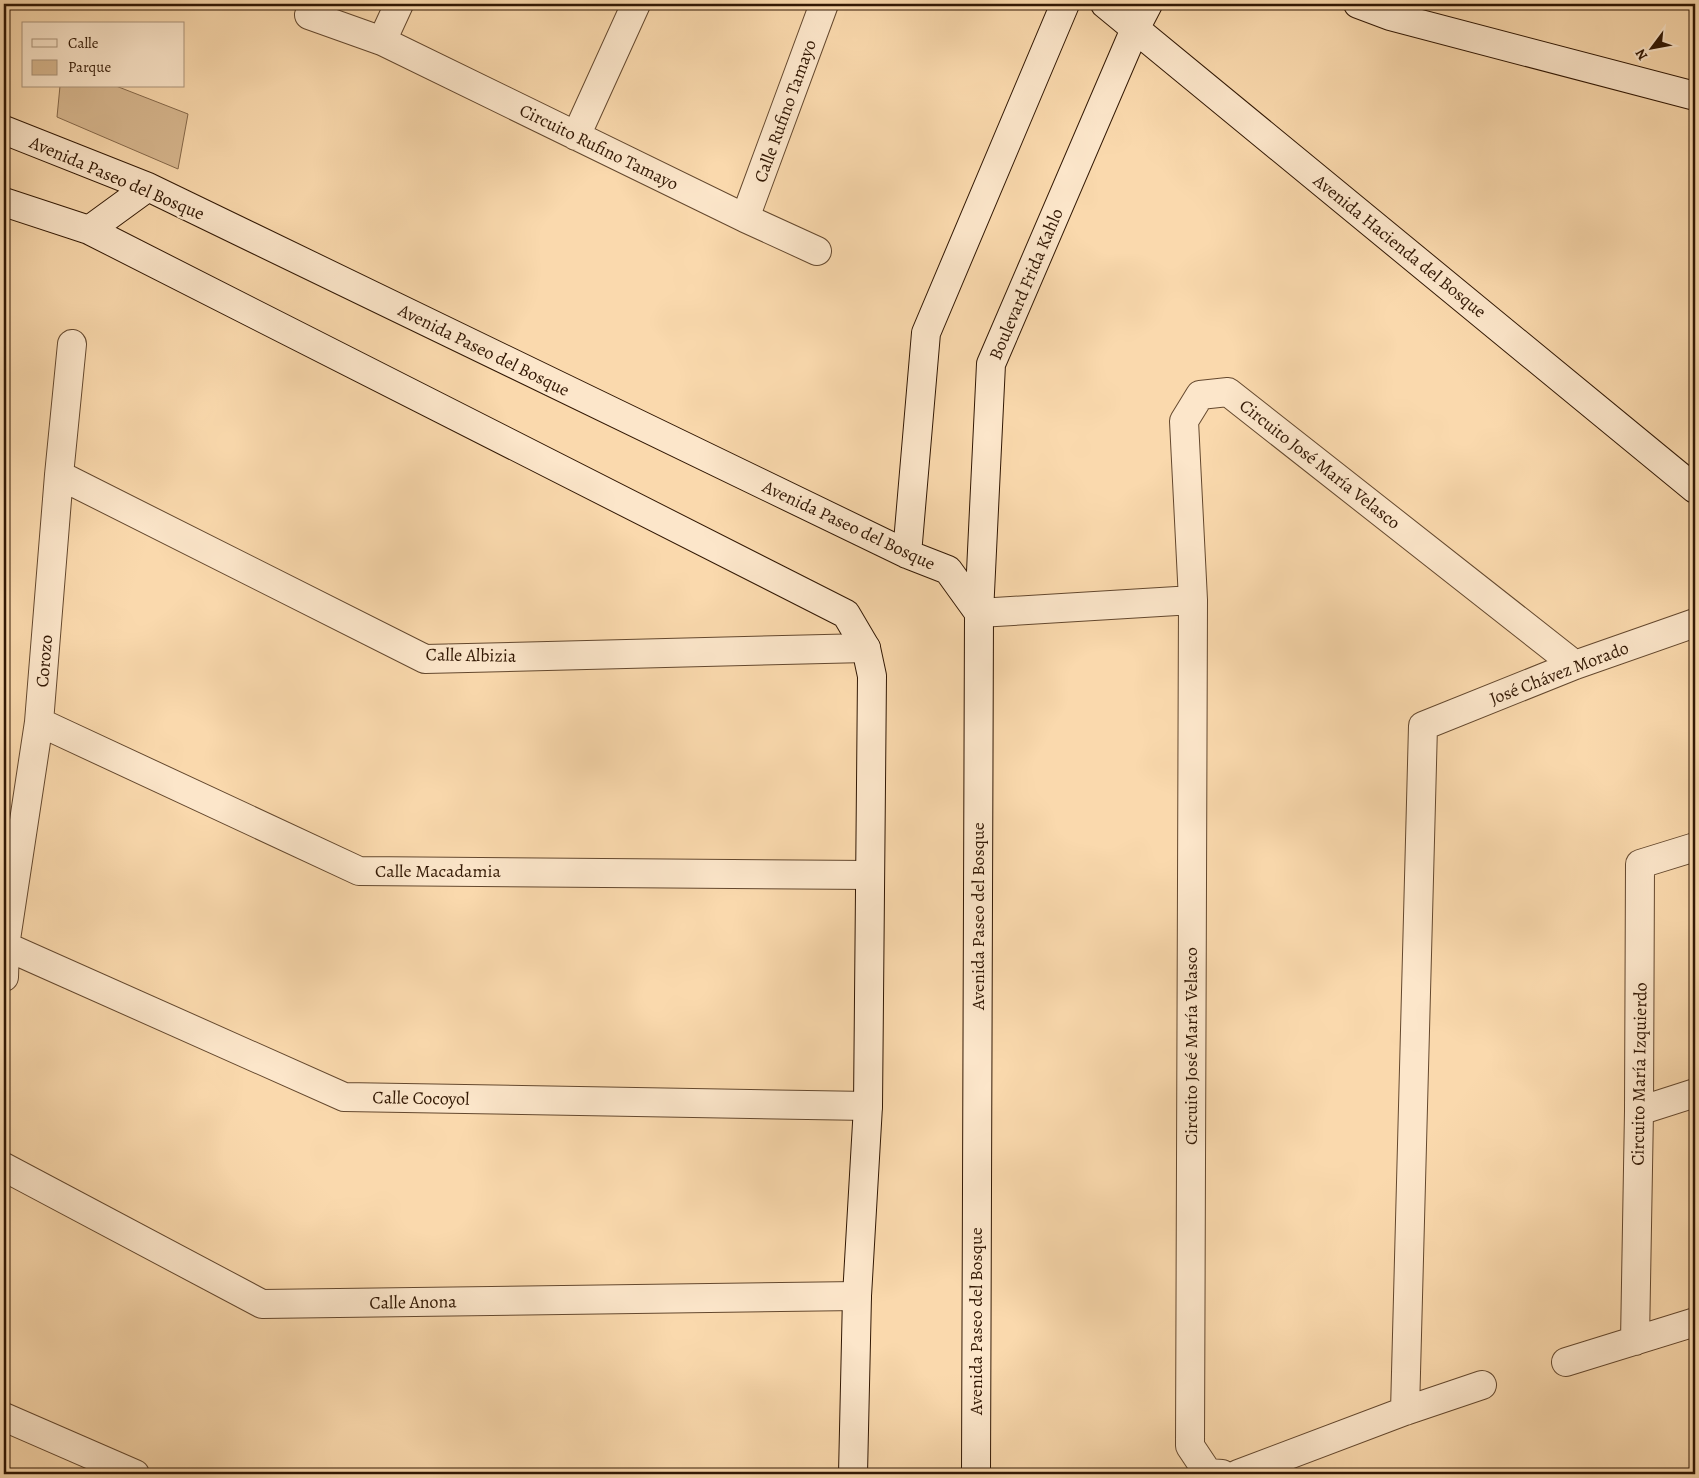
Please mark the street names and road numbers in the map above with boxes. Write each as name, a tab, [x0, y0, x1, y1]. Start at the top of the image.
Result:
street label: Calle Rufino Tamayo	[748, 36, 822, 186]
street label: Circuito Rufino Tamayo	[516, 98, 682, 196]
street label: Avenida Paseo del Bosque	[25, 130, 208, 226]
street label: Avenida Hacienda del Bosque	[1308, 168, 1491, 323]
street label: Boulevard Frida Kahlo	[983, 204, 1069, 364]
street label: Avenida Paseo del Bosque	[393, 298, 574, 402]
street label: Circuito José María Velasco	[1235, 394, 1405, 534]
street label: Avenida Paseo del Bosque	[758, 474, 939, 576]
street label: Corozo	[30, 634, 58, 688]
street label: José Chávez Morado	[1486, 635, 1632, 711]
street label: Calle Albizia	[426, 642, 517, 668]
street label: Avenida Paseo del Bosque	[966, 822, 990, 1011]
street label: Calle Macadamia	[375, 859, 502, 883]
street label: Circuito José María Velasco	[1179, 947, 1203, 1145]
street label: Circuito María Izquierdo	[1625, 982, 1653, 1166]
street label: Calle Cocoyol	[372, 1085, 470, 1111]
street label: Avenida Paseo del Bosque	[964, 1227, 988, 1416]
street label: Calle Anona	[369, 1289, 457, 1315]

